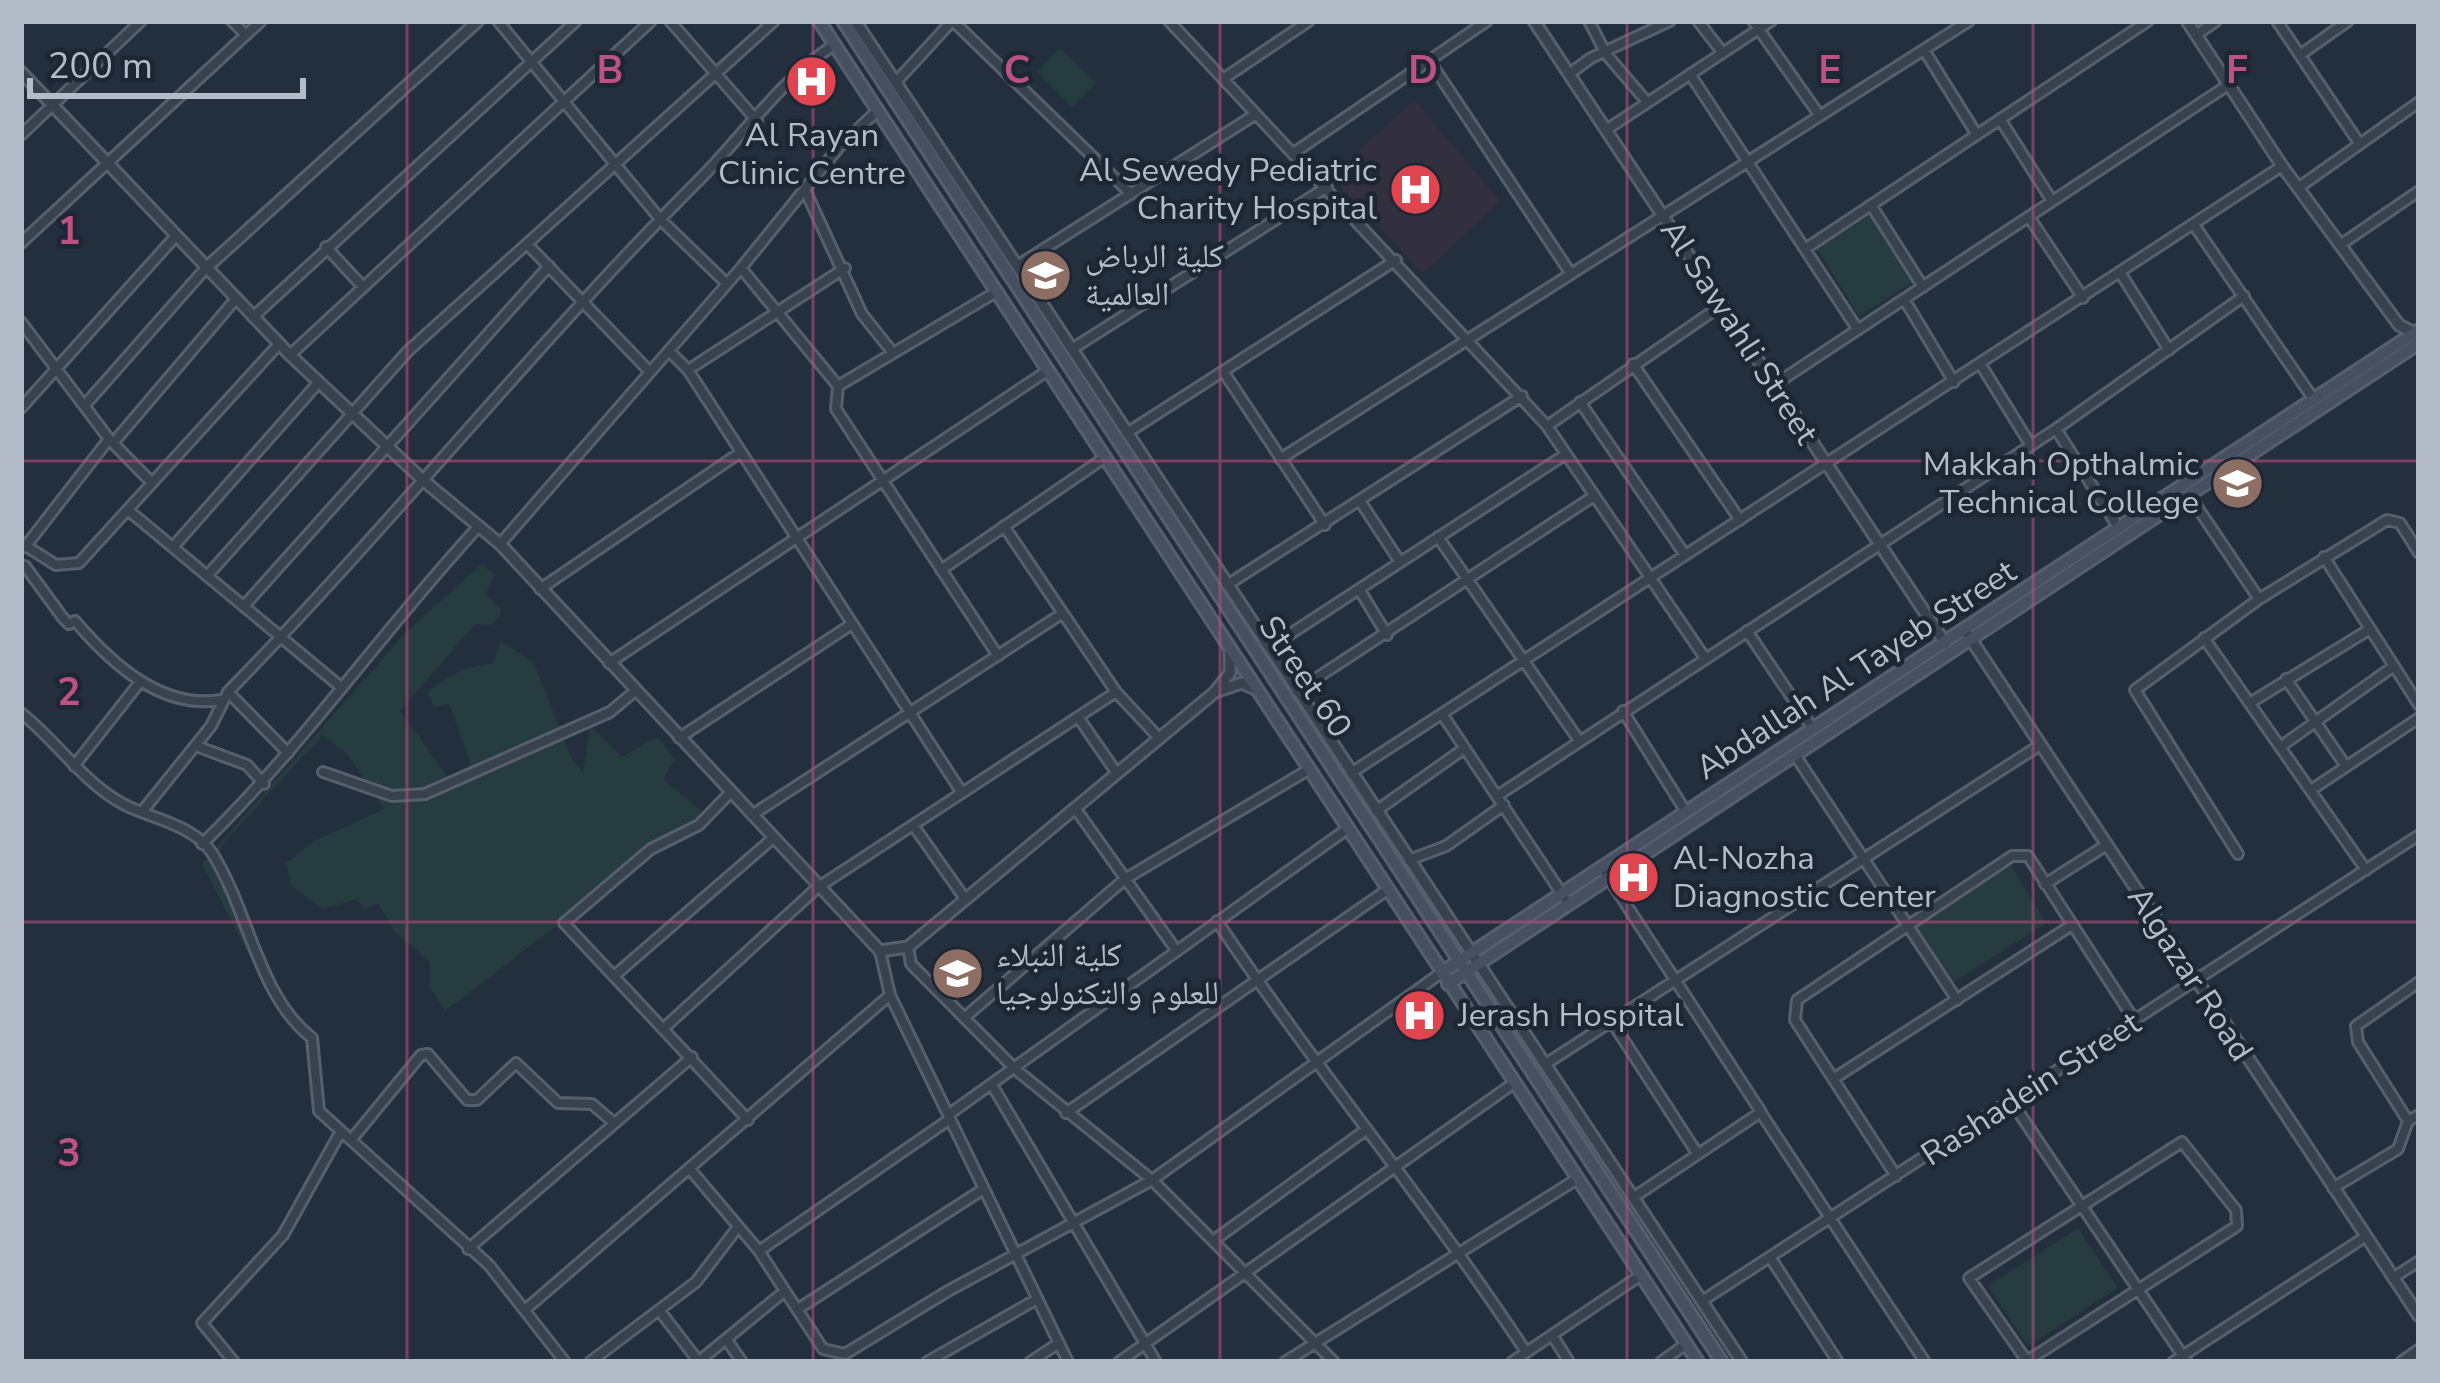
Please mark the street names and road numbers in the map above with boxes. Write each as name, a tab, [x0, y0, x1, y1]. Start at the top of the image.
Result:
street label: Al Sawahli Street	[1649, 211, 1829, 453]
street label: Abdallah Al Tayeb Street	[1687, 549, 2025, 791]
street label: Street 60	[1248, 607, 1362, 747]
street label: Algazar Road	[2117, 878, 2263, 1070]
street label: Rashadein Street	[1913, 1001, 2150, 1177]

